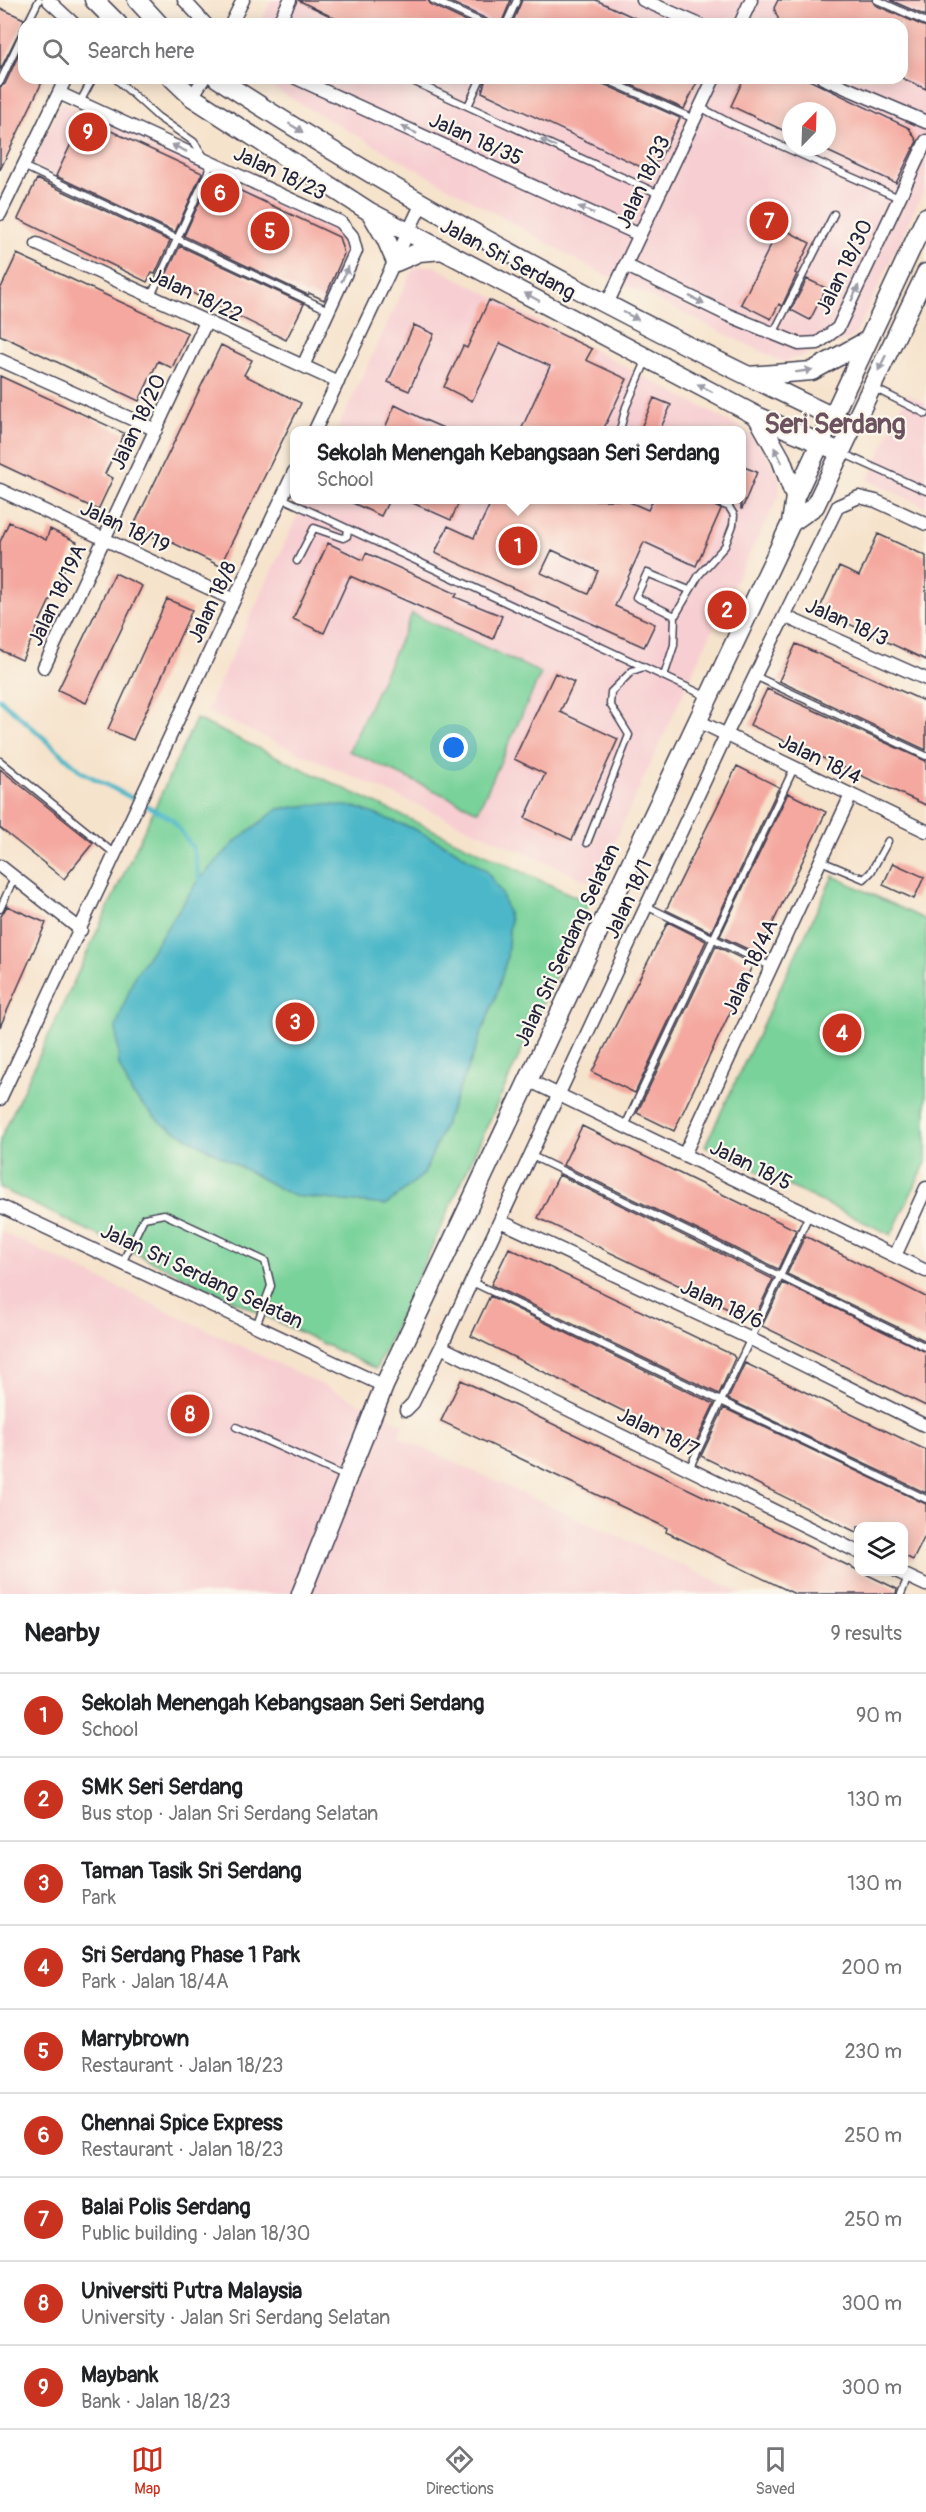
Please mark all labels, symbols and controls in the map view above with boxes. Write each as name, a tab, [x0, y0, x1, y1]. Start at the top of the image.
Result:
search box	[18, 18, 908, 84]
icon: search	[39, 35, 72, 68]
text: Search here	[87, 37, 194, 65]
north arrow	[782, 102, 836, 156]
street label: Jalan 18/35	[425, 107, 527, 172]
pin: 9	[68, 110, 107, 154]
one-way arrow	[288, 123, 304, 134]
one-way arrow	[400, 124, 418, 134]
street label: Jalan 18/33	[610, 131, 677, 233]
one-way arrow	[540, 139, 557, 148]
street label: Jalan 18/23	[229, 140, 331, 207]
one-way arrow	[170, 144, 187, 153]
pin: 6	[200, 170, 240, 216]
pin: 7	[750, 198, 788, 244]
one-way arrow	[578, 206, 595, 215]
pin: 5	[250, 208, 290, 254]
street label: Jalan Sri Serdang	[435, 212, 580, 307]
street label: Jalan 18/30	[810, 215, 879, 319]
street label: Jalan 18/22	[145, 262, 247, 329]
one-way arrow	[340, 266, 349, 283]
one-way arrow	[850, 284, 859, 301]
one-way arrow	[524, 292, 541, 302]
one-way arrow	[688, 294, 706, 304]
one-way arrow	[623, 311, 640, 321]
one-way arrow	[877, 355, 887, 372]
one-way arrow	[795, 366, 814, 375]
street label: Jalan 18/20	[104, 370, 172, 475]
one-way arrow	[696, 383, 713, 393]
district label: Seri Serdang	[764, 408, 906, 441]
popup	[290, 426, 746, 504]
text: Sekolah Menengah Kebangsaan Seri Serdang	[316, 439, 720, 467]
one-way arrow	[774, 446, 784, 464]
text: School	[316, 467, 374, 492]
street label: Jalan 18/19	[76, 495, 174, 560]
pin: 1	[498, 524, 538, 568]
street label: Jalan 18/19A	[22, 540, 93, 650]
street label: Jalan 18/8	[182, 557, 243, 647]
pin: 2	[708, 588, 746, 632]
street label: Jalan 18/3	[801, 592, 893, 653]
street label: Jalan 18/4	[774, 728, 866, 791]
your location	[439, 733, 468, 762]
street label: Jalan Sri Serdang Selatan	[509, 839, 626, 1051]
street label: Jalan 18/1	[598, 855, 659, 943]
street label: Jalan 18/4A	[717, 915, 784, 1019]
pin: 3	[276, 1000, 314, 1044]
pin: 4	[822, 1010, 862, 1056]
street label: Jalan 18/5	[705, 1134, 796, 1197]
street label: Jalan Sri Serdang Selatan	[96, 1218, 308, 1335]
street label: Jalan 18/6	[676, 1273, 768, 1335]
pin: 8	[170, 1392, 210, 1436]
street label: Jalan 18/7	[612, 1401, 703, 1464]
map controls	[854, 1522, 908, 1576]
button: layers	[854, 1522, 908, 1576]
text: Nearby	[24, 1617, 100, 1649]
text: 9 results	[830, 1621, 902, 1646]
text: Sekolah Menengah Kebangsaan Seri Serdang	[81, 1689, 484, 1717]
text: 1	[40, 1703, 47, 1728]
text: 90 m	[856, 1703, 902, 1728]
text: School	[81, 1717, 138, 1742]
text: SMK Seri Serdang	[81, 1773, 243, 1801]
text: 2	[38, 1787, 49, 1812]
text: 130 m	[847, 1787, 902, 1812]
text: Bus stop · Jalan Sri Serdang Selatan	[81, 1801, 378, 1826]
text: Taman Tasik Sri Serdang	[81, 1857, 302, 1885]
text: 3	[38, 1871, 49, 1896]
text: 130 m	[847, 1871, 902, 1896]
text: Park	[81, 1885, 116, 1910]
text: Sri Serdang Phase 1 Park	[81, 1941, 300, 1969]
text: 4	[38, 1955, 49, 1980]
text: 200 m	[841, 1955, 902, 1980]
text: Park · Jalan 18/4A	[81, 1969, 229, 1994]
text: Marrybrown	[81, 2025, 189, 2053]
text: 5	[38, 2039, 49, 2064]
text: 230 m	[845, 2039, 902, 2064]
text: Restaurant · Jalan 18/23	[81, 2053, 283, 2078]
text: Chennai Spice Express	[81, 2109, 283, 2137]
text: 6	[38, 2123, 49, 2148]
text: 250 m	[844, 2123, 902, 2148]
text: Restaurant · Jalan 18/23	[81, 2137, 283, 2162]
text: Balai Polis Serdang	[81, 2193, 251, 2221]
text: 7	[38, 2207, 49, 2232]
text: 250 m	[844, 2207, 902, 2232]
text: Public building · Jalan 18/30	[81, 2221, 311, 2246]
text: Universiti Putra Malaysia	[81, 2277, 302, 2305]
text: 8	[38, 2291, 49, 2316]
text: 300 m	[841, 2291, 902, 2316]
text: University · Jalan Sri Serdang Selatan	[81, 2305, 390, 2330]
text: Maybank	[81, 2361, 158, 2389]
text: 9	[38, 2375, 49, 2400]
text: 300 m	[841, 2375, 902, 2400]
text: Bank · Jalan 18/23	[81, 2389, 231, 2414]
tab: Map	[131, 2443, 164, 2499]
tab: Directions	[426, 2443, 494, 2499]
tab: Saved	[755, 2443, 795, 2499]

